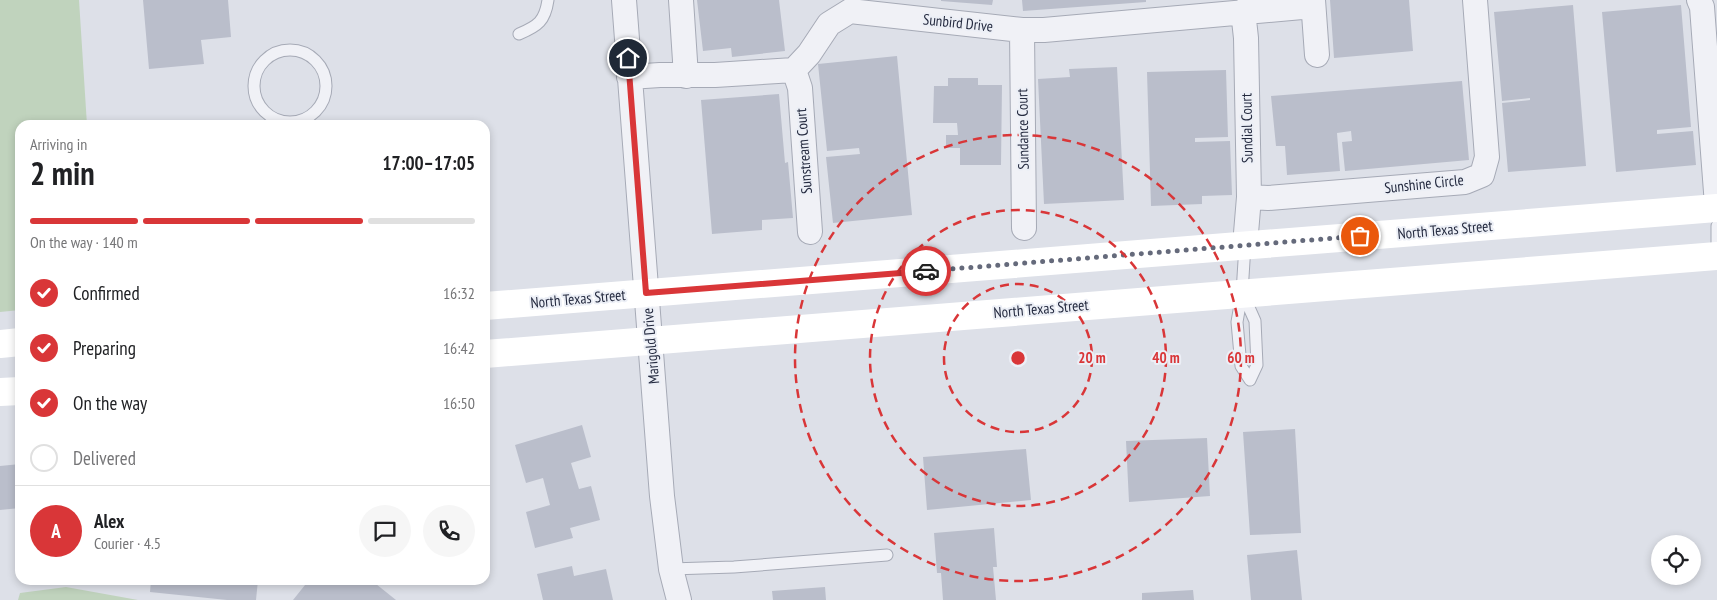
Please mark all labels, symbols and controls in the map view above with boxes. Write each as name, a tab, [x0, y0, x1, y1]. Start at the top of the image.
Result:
street label: Sunbird Drive	[922, 9, 994, 36]
pin	[607, 37, 649, 79]
icon: home	[614, 44, 642, 72]
street label: Sundance Court	[1012, 88, 1033, 170]
street label: Sundial Court	[1236, 93, 1257, 163]
street label: Sunstream Court	[791, 107, 816, 195]
text: Arriving in	[30, 134, 87, 154]
text: 17:00–17:05	[382, 151, 475, 175]
text: 2 min	[30, 152, 95, 194]
street label: Sunshine Circle	[1383, 170, 1465, 197]
pin	[1339, 215, 1381, 257]
street label: North Texas Street	[1397, 216, 1493, 243]
icon: bag	[1346, 222, 1374, 250]
text: On the way · 140 m	[30, 232, 138, 252]
courier	[901, 246, 951, 296]
icon: car	[912, 257, 940, 285]
icon: check	[30, 279, 58, 307]
text: Confirmed	[73, 281, 140, 305]
text: 16:32	[443, 283, 475, 303]
street label: North Texas Street	[530, 285, 626, 312]
street label: North Texas Street	[993, 295, 1089, 322]
street label: Marigold Drive	[638, 307, 663, 385]
icon: check	[30, 334, 58, 362]
text: Preparing	[73, 336, 136, 360]
text: 16:42	[443, 338, 475, 358]
text: 20 m	[1078, 348, 1106, 367]
text: 40 m	[1152, 348, 1180, 367]
text: 60 m	[1227, 348, 1255, 367]
centre of rings	[1009, 349, 1027, 367]
icon: check	[30, 389, 58, 417]
text: On the way	[73, 391, 147, 415]
text: 16:50	[443, 393, 475, 413]
text: Delivered	[73, 446, 136, 470]
button: chat	[359, 505, 411, 557]
button: phone	[423, 505, 475, 557]
text: Alex	[94, 509, 124, 533]
text: A	[51, 519, 61, 543]
text: Courier · 4.5	[94, 533, 161, 553]
map controls	[1651, 535, 1701, 585]
button: locate	[1651, 535, 1701, 585]

